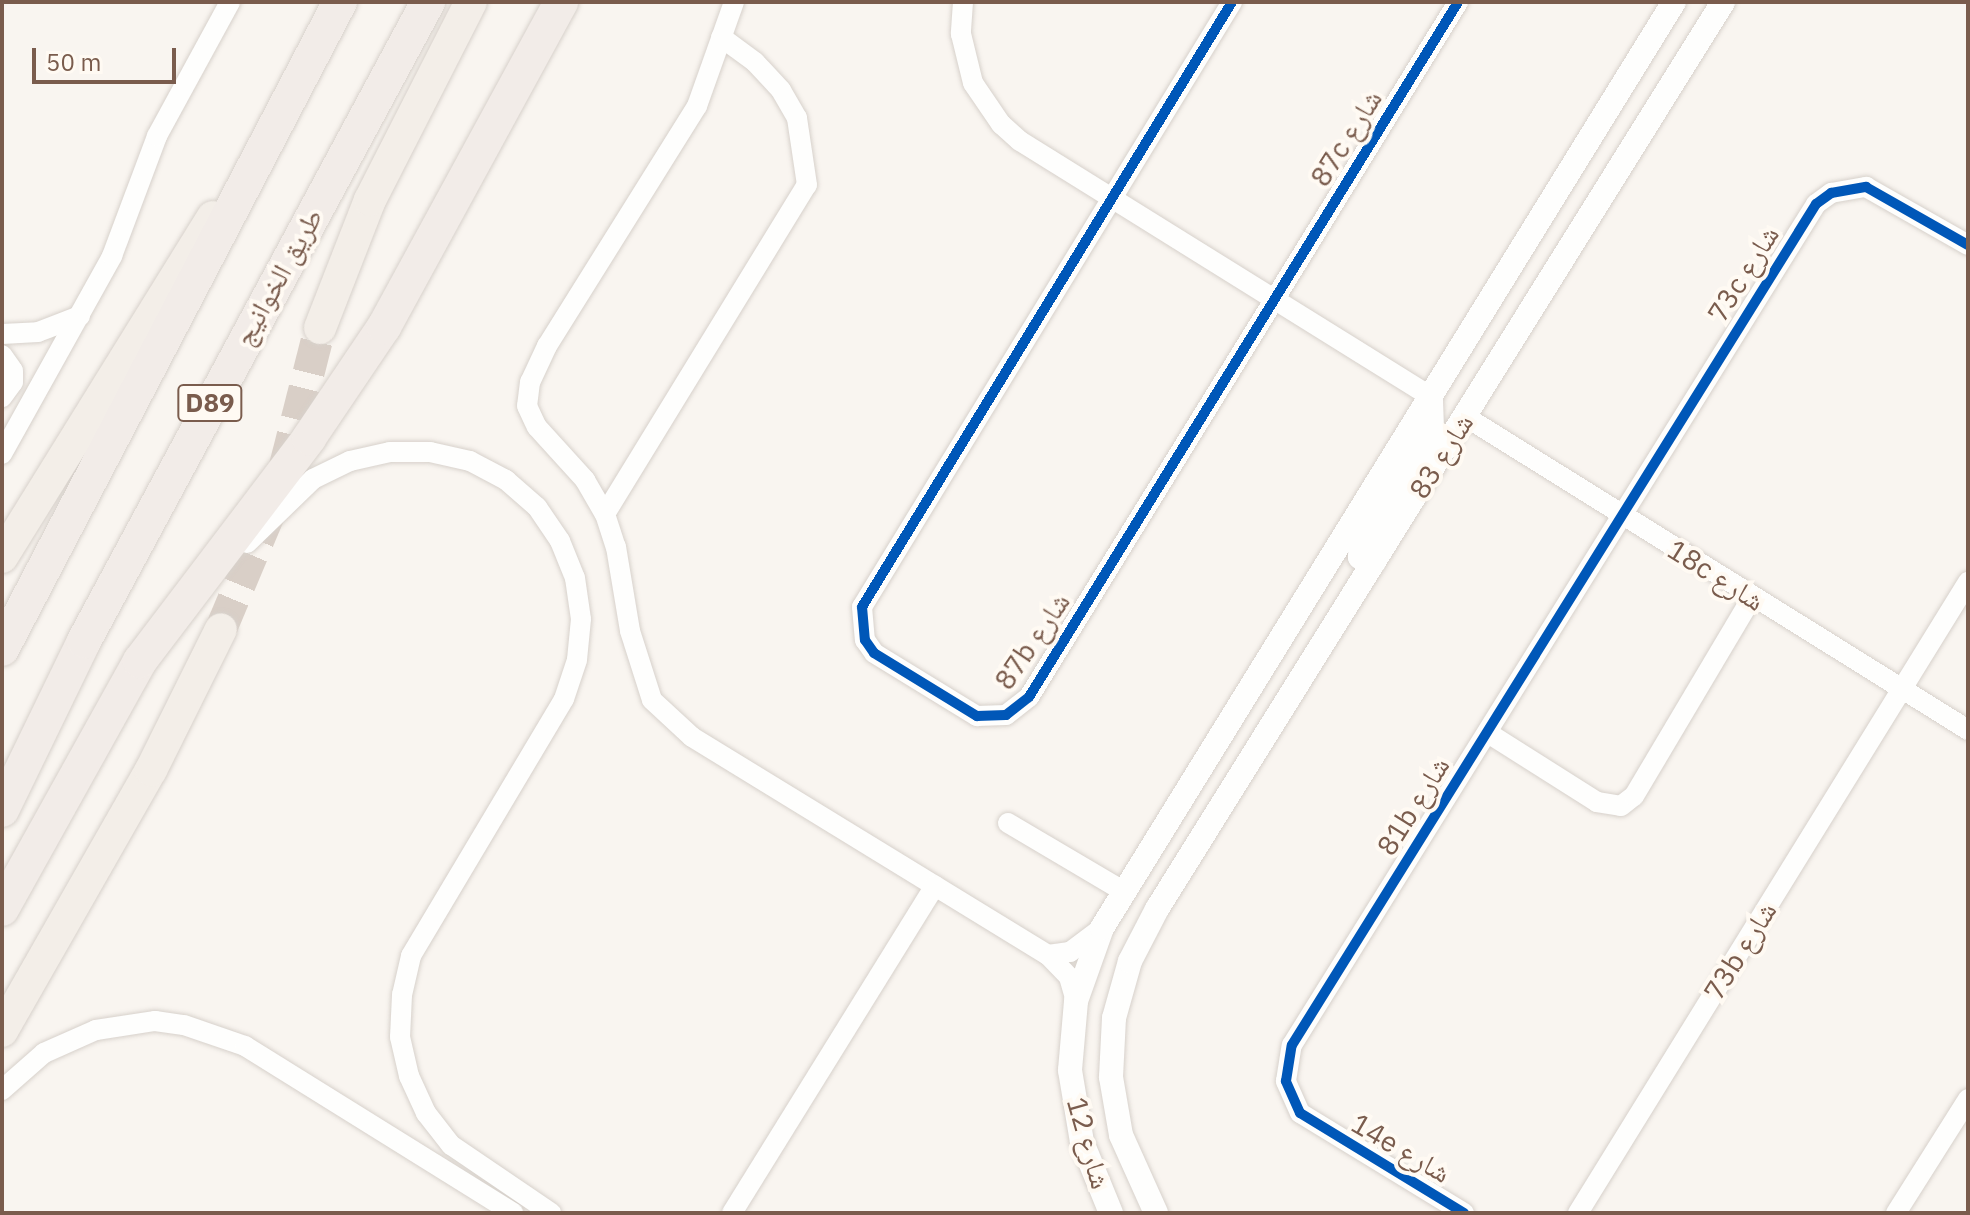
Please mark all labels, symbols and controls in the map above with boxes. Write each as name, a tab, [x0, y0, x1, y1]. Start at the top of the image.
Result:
scale bar	[36, 32, 180, 82]
text: 50 m	[46, 46, 101, 78]
street label: 87c شارع	[1303, 84, 1389, 192]
street label: طريق الخوانيج	[227, 203, 329, 351]
street label: 73c شارع	[1700, 220, 1786, 328]
road number: D89	[176, 381, 244, 425]
street label: شارع 83	[1402, 407, 1480, 505]
street label: 18c شارع	[1662, 532, 1770, 618]
street label: 87b شارع	[987, 586, 1077, 696]
street label: 81b شارع	[1370, 751, 1456, 861]
street label: 73b شارع	[1697, 896, 1783, 1006]
street label: شارع 12	[1060, 1093, 1118, 1193]
street label: 14e شارع	[1345, 1106, 1457, 1190]

